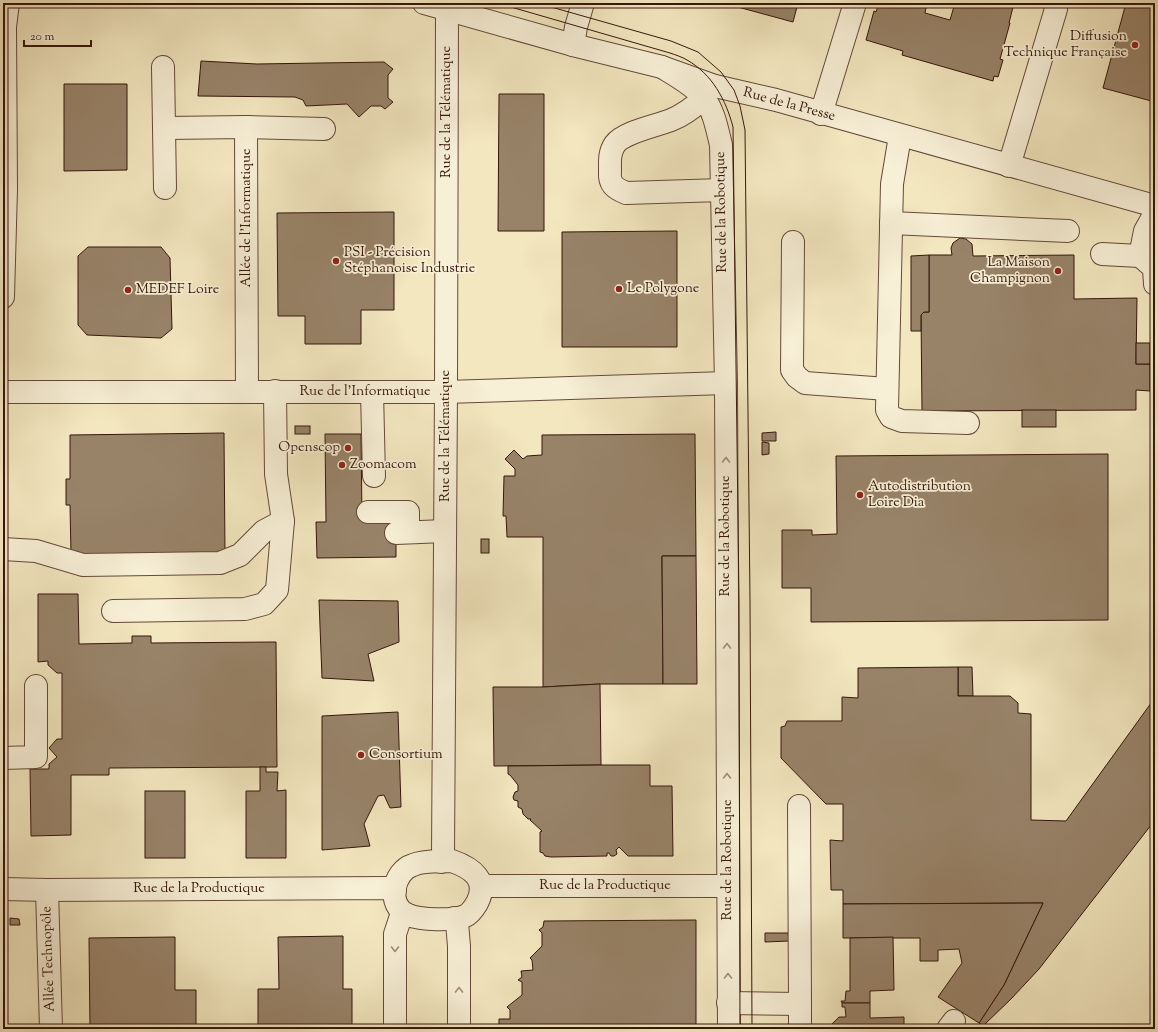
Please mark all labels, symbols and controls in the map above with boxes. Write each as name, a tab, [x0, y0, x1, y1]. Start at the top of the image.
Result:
scale bar	[24, 22, 91, 48]
place label: Diffusion Technique Française	[1004, 27, 1127, 63]
text: 20 m	[30, 28, 55, 46]
marker: Diffusion Technique Française	[1130, 40, 1140, 50]
street label: Rue de la Télématique	[437, 46, 457, 178]
street label: Rue de la Presse	[741, 83, 837, 127]
street label: Allée de l'Informatique	[237, 149, 257, 288]
street label: Rue de la Robotique	[711, 151, 733, 273]
place label: PSI - Précision Stéphanoise Industrie	[344, 243, 475, 279]
place label: La Maison Champignon	[970, 253, 1050, 289]
marker: PSI - Précision Stéphanoise Industrie	[331, 256, 341, 266]
marker: La Maison Champignon	[1053, 266, 1063, 276]
place label: Le Polygone	[627, 279, 699, 299]
place label: MEDEF Loire	[136, 280, 219, 300]
marker: Le Polygone	[614, 284, 624, 294]
marker: MEDEF Loire	[123, 285, 133, 295]
street label: Rue de la Télématique	[436, 370, 456, 502]
street label: Rue de l'Informatique	[299, 382, 431, 402]
place label: Openscop	[278, 438, 340, 458]
marker: Openscop	[343, 443, 353, 453]
place label: Zoomacom	[350, 455, 417, 475]
one-way arrow	[722, 457, 730, 463]
marker: Zoomacom	[337, 460, 347, 470]
street label: Rue de la Robotique	[716, 475, 736, 597]
place label: Autodistribution Loire Dia	[868, 477, 971, 513]
marker: Autodistribution Loire Dia	[855, 490, 865, 500]
one-way arrow	[723, 643, 731, 649]
place label: Consortium	[369, 745, 443, 765]
marker: Consortium	[356, 750, 366, 760]
one-way arrow	[723, 773, 731, 779]
street label: Rue de la Robotique	[718, 799, 738, 921]
street label: Rue de la Productique	[539, 876, 671, 896]
street label: Rue de la Productique	[133, 879, 265, 899]
street label: Allée Technopôle	[37, 906, 61, 1012]
one-way arrow	[391, 946, 399, 952]
one-way arrow	[724, 973, 732, 979]
one-way arrow	[455, 987, 463, 993]

